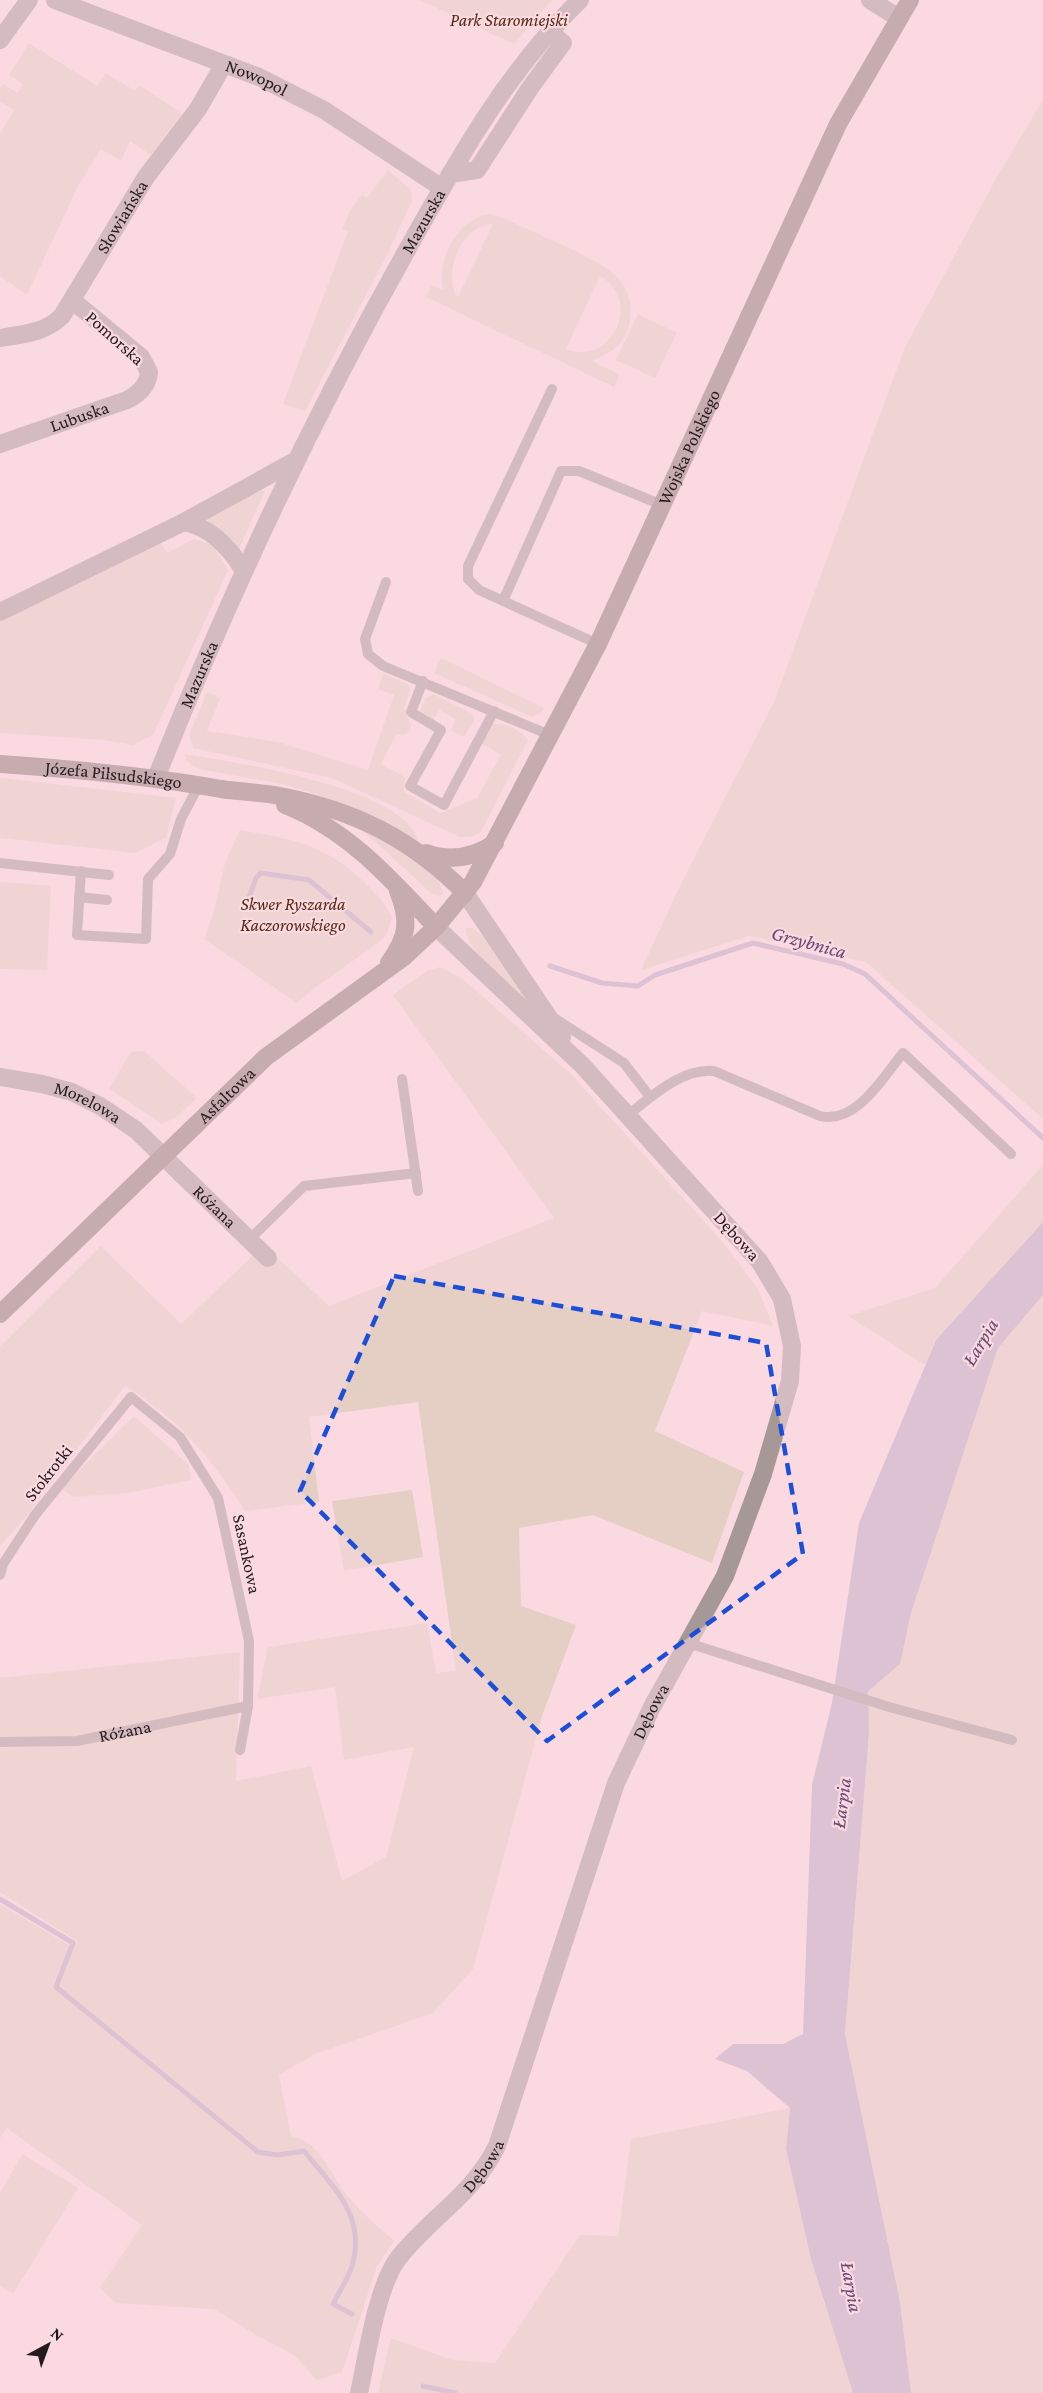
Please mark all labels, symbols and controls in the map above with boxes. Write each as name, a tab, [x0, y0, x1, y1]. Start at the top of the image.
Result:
park label: Park Staromiejski	[450, 10, 568, 31]
street label: Nowopol	[223, 55, 291, 100]
street label: Słowiańska	[92, 177, 152, 257]
street label: Mazurska	[397, 186, 449, 257]
street label: Pomorska	[82, 307, 148, 369]
street label: Wojska Polskiego	[654, 386, 724, 508]
street label: Lubuska	[47, 397, 112, 436]
street label: Mazurska	[176, 638, 222, 711]
street label: Józefa Piłsudskiego	[42, 757, 183, 792]
park label: Skwer Ryszarda Kaczorowskiego	[240, 894, 346, 935]
water label: Grzybnica	[769, 921, 849, 963]
street label: Asfaltowa	[194, 1063, 259, 1127]
street label: Morelowa	[52, 1078, 125, 1127]
street label: Różana	[189, 1181, 241, 1232]
street label: Dębowa	[710, 1207, 764, 1265]
water label: Łarpia	[958, 1315, 1003, 1370]
street label: Stokrotki	[20, 1441, 76, 1505]
street label: Sasankowa	[229, 1512, 265, 1596]
street label: Dębowa	[628, 1680, 673, 1742]
street label: Różana	[97, 1716, 153, 1746]
water label: Łarpia	[827, 1776, 856, 1830]
street label: Dębowa	[458, 2138, 508, 2197]
water label: Łarpia	[836, 2260, 867, 2314]
north arrow	[18, 2315, 78, 2375]
text: N	[48, 2324, 67, 2344]

